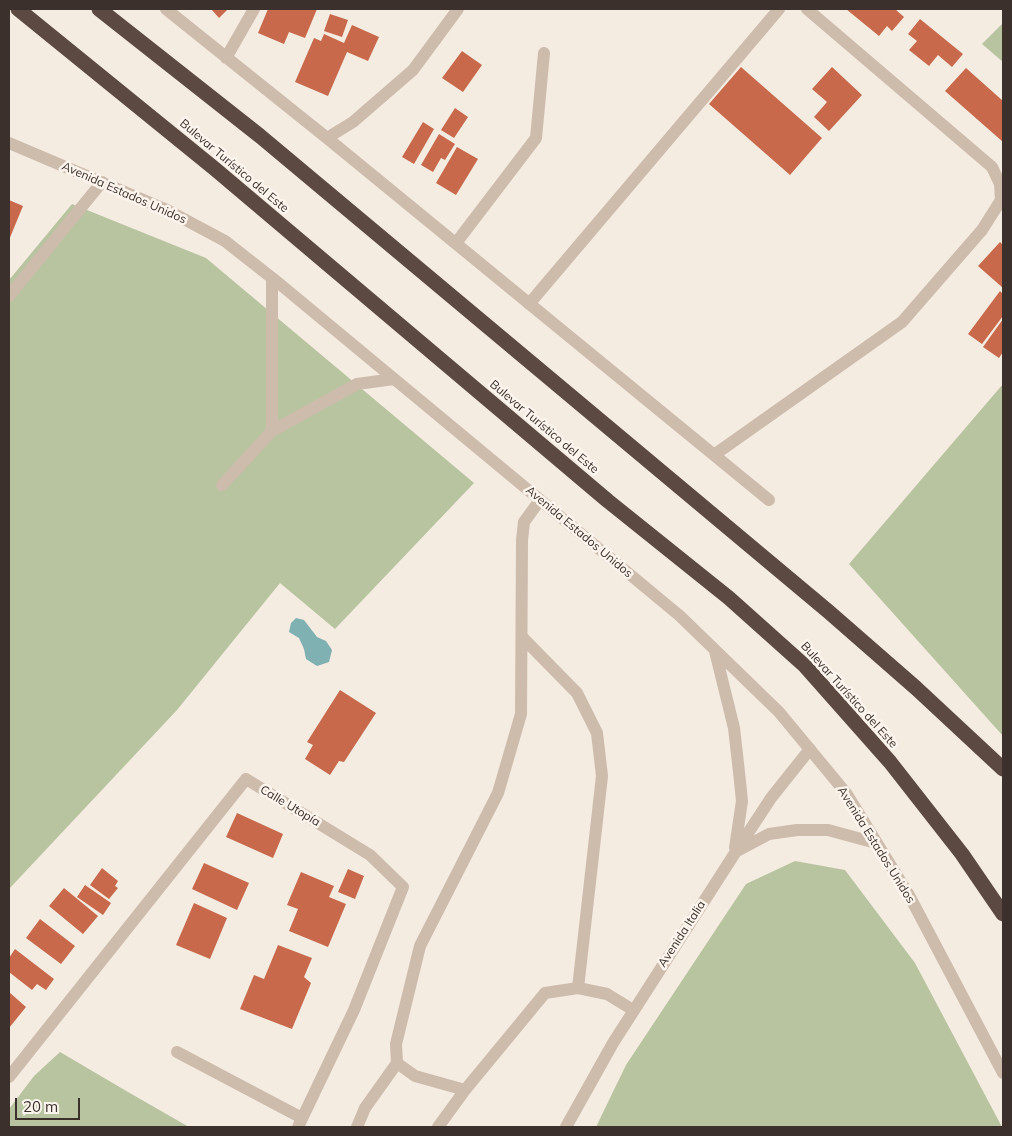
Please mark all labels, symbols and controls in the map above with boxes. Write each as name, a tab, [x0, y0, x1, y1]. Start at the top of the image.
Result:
street label: Bulevar Turístico del Este	[177, 116, 291, 216]
street label: Avenida Estados Unidos	[60, 159, 188, 227]
street label: Bulevar Turístico del Este	[487, 377, 601, 477]
street label: Avenida Estados Unidos	[523, 483, 635, 581]
street label: Bulevar Turístico del Este	[798, 639, 900, 751]
street label: Calle Utopía	[257, 782, 323, 830]
street label: Avenida Estados Unidos	[834, 784, 918, 906]
street label: Avenida Italia	[655, 898, 709, 970]
scale bar	[18, 1088, 82, 1120]
text: 20 m	[23, 1097, 58, 1116]

